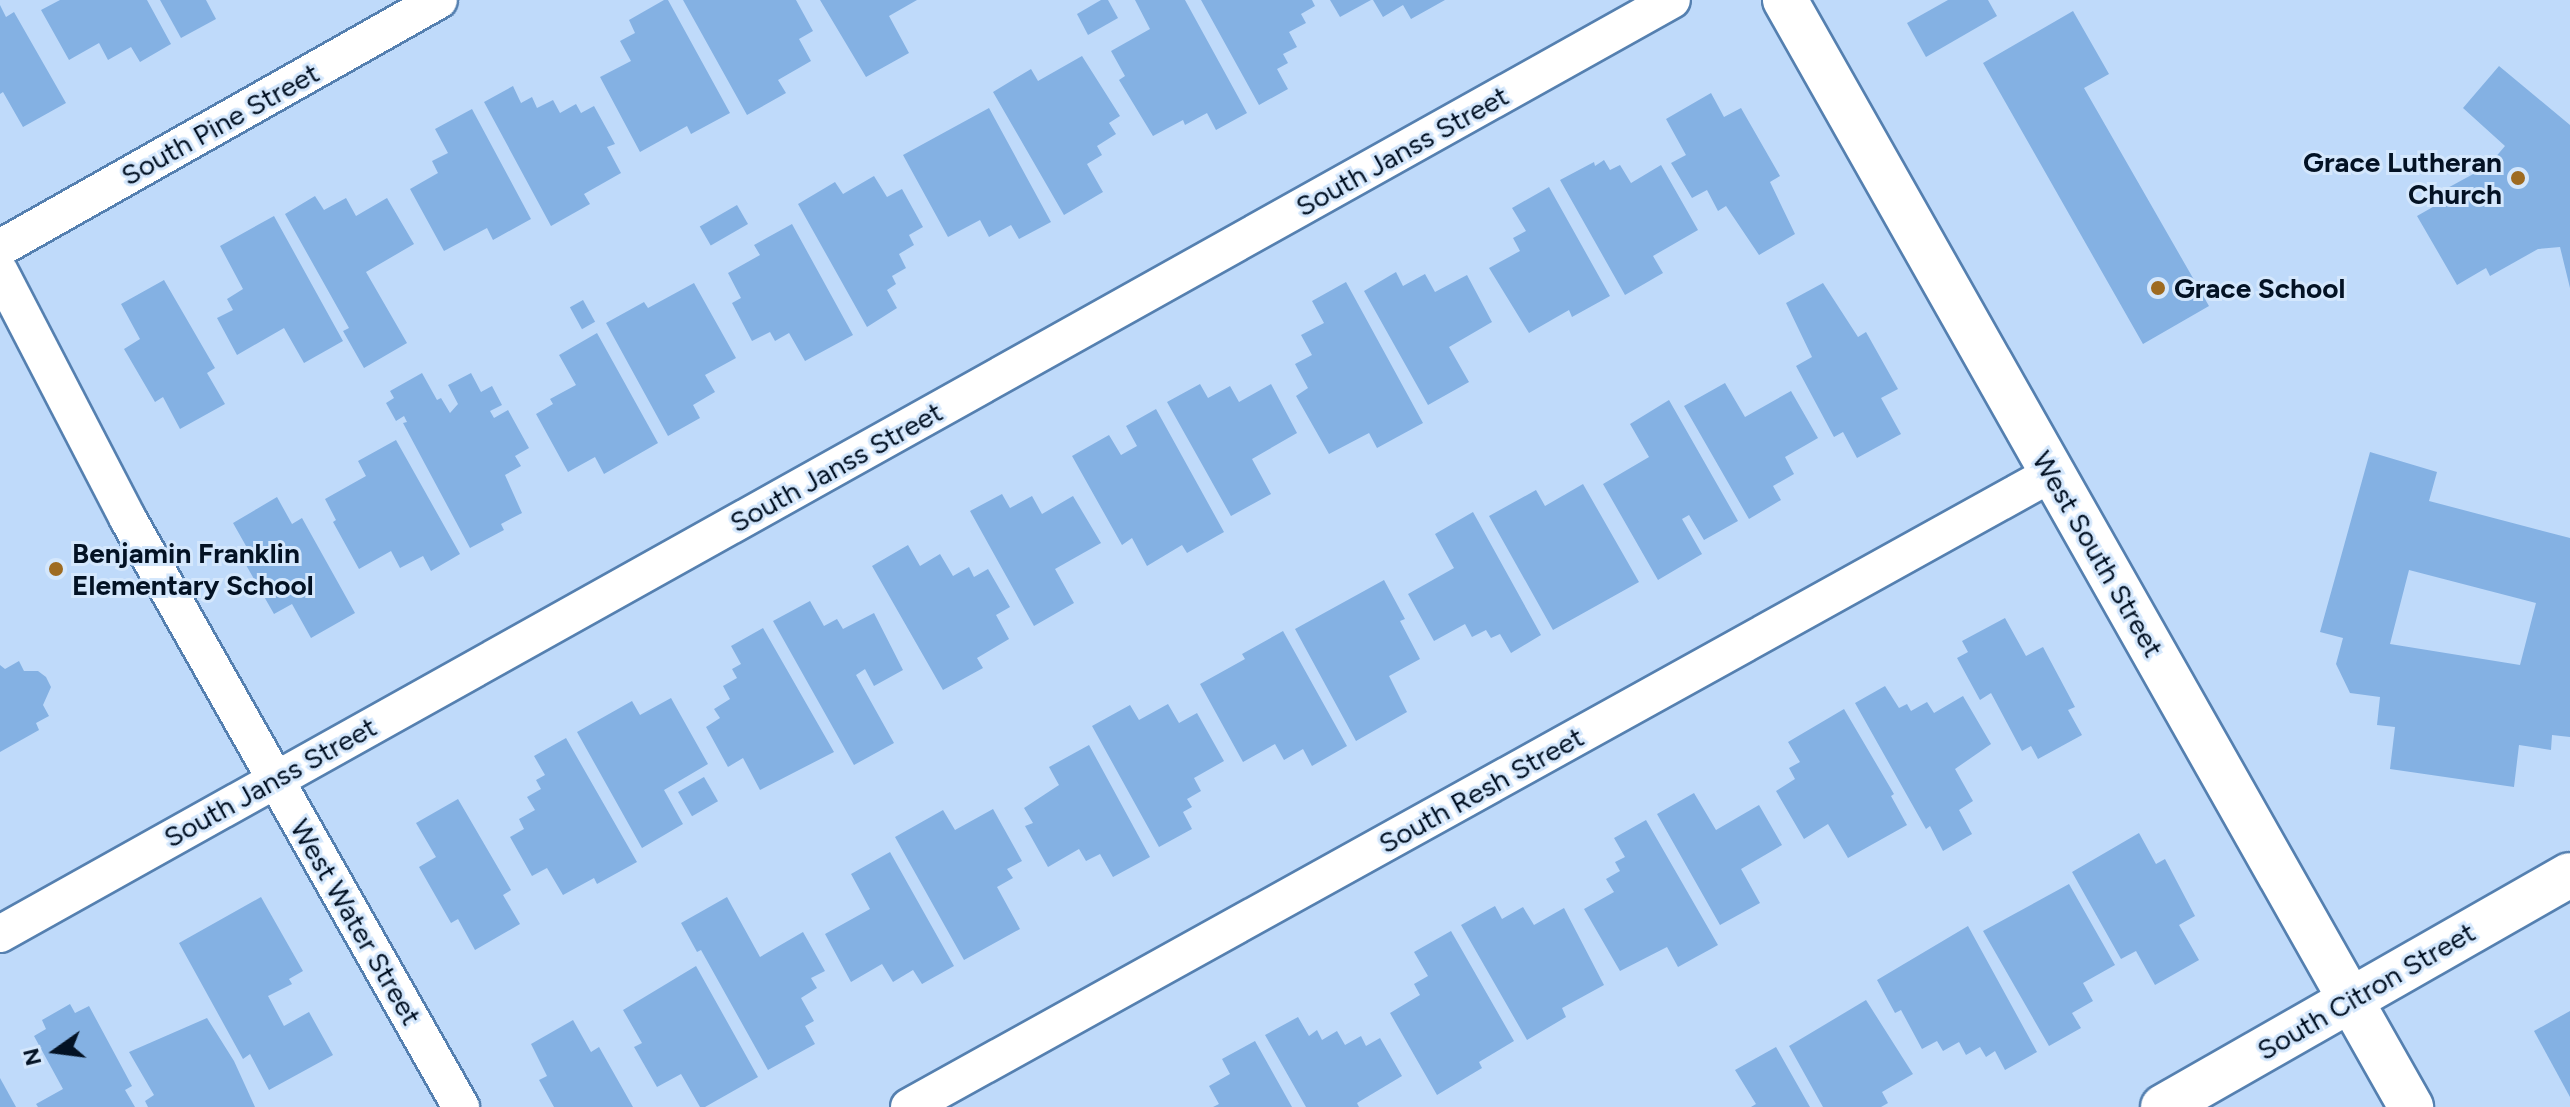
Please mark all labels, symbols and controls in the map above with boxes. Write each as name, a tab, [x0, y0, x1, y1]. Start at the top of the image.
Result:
street label: South Pine Street	[115, 56, 325, 192]
street label: South Janss Street	[1290, 79, 1514, 223]
place label: Grace Lutheran Church	[2303, 145, 2502, 211]
marker: Grace Lutheran Church	[2509, 169, 2527, 187]
place label: Grace School	[2174, 271, 2345, 305]
marker: Grace School	[2149, 279, 2167, 297]
street label: South Janss Street	[724, 395, 948, 539]
street label: West South Street	[2025, 445, 2171, 663]
place label: Benjamin Franklin Elementary School	[72, 536, 314, 602]
marker: Benjamin Franklin Elementary School	[47, 560, 65, 578]
street label: South Janss Street	[158, 710, 382, 854]
street label: South Resh Street	[1373, 720, 1589, 860]
street label: West Water Street	[283, 813, 429, 1031]
street label: South Citron Street	[2251, 915, 2481, 1067]
north arrow	[16, 1011, 96, 1091]
text: N	[17, 1045, 47, 1068]

